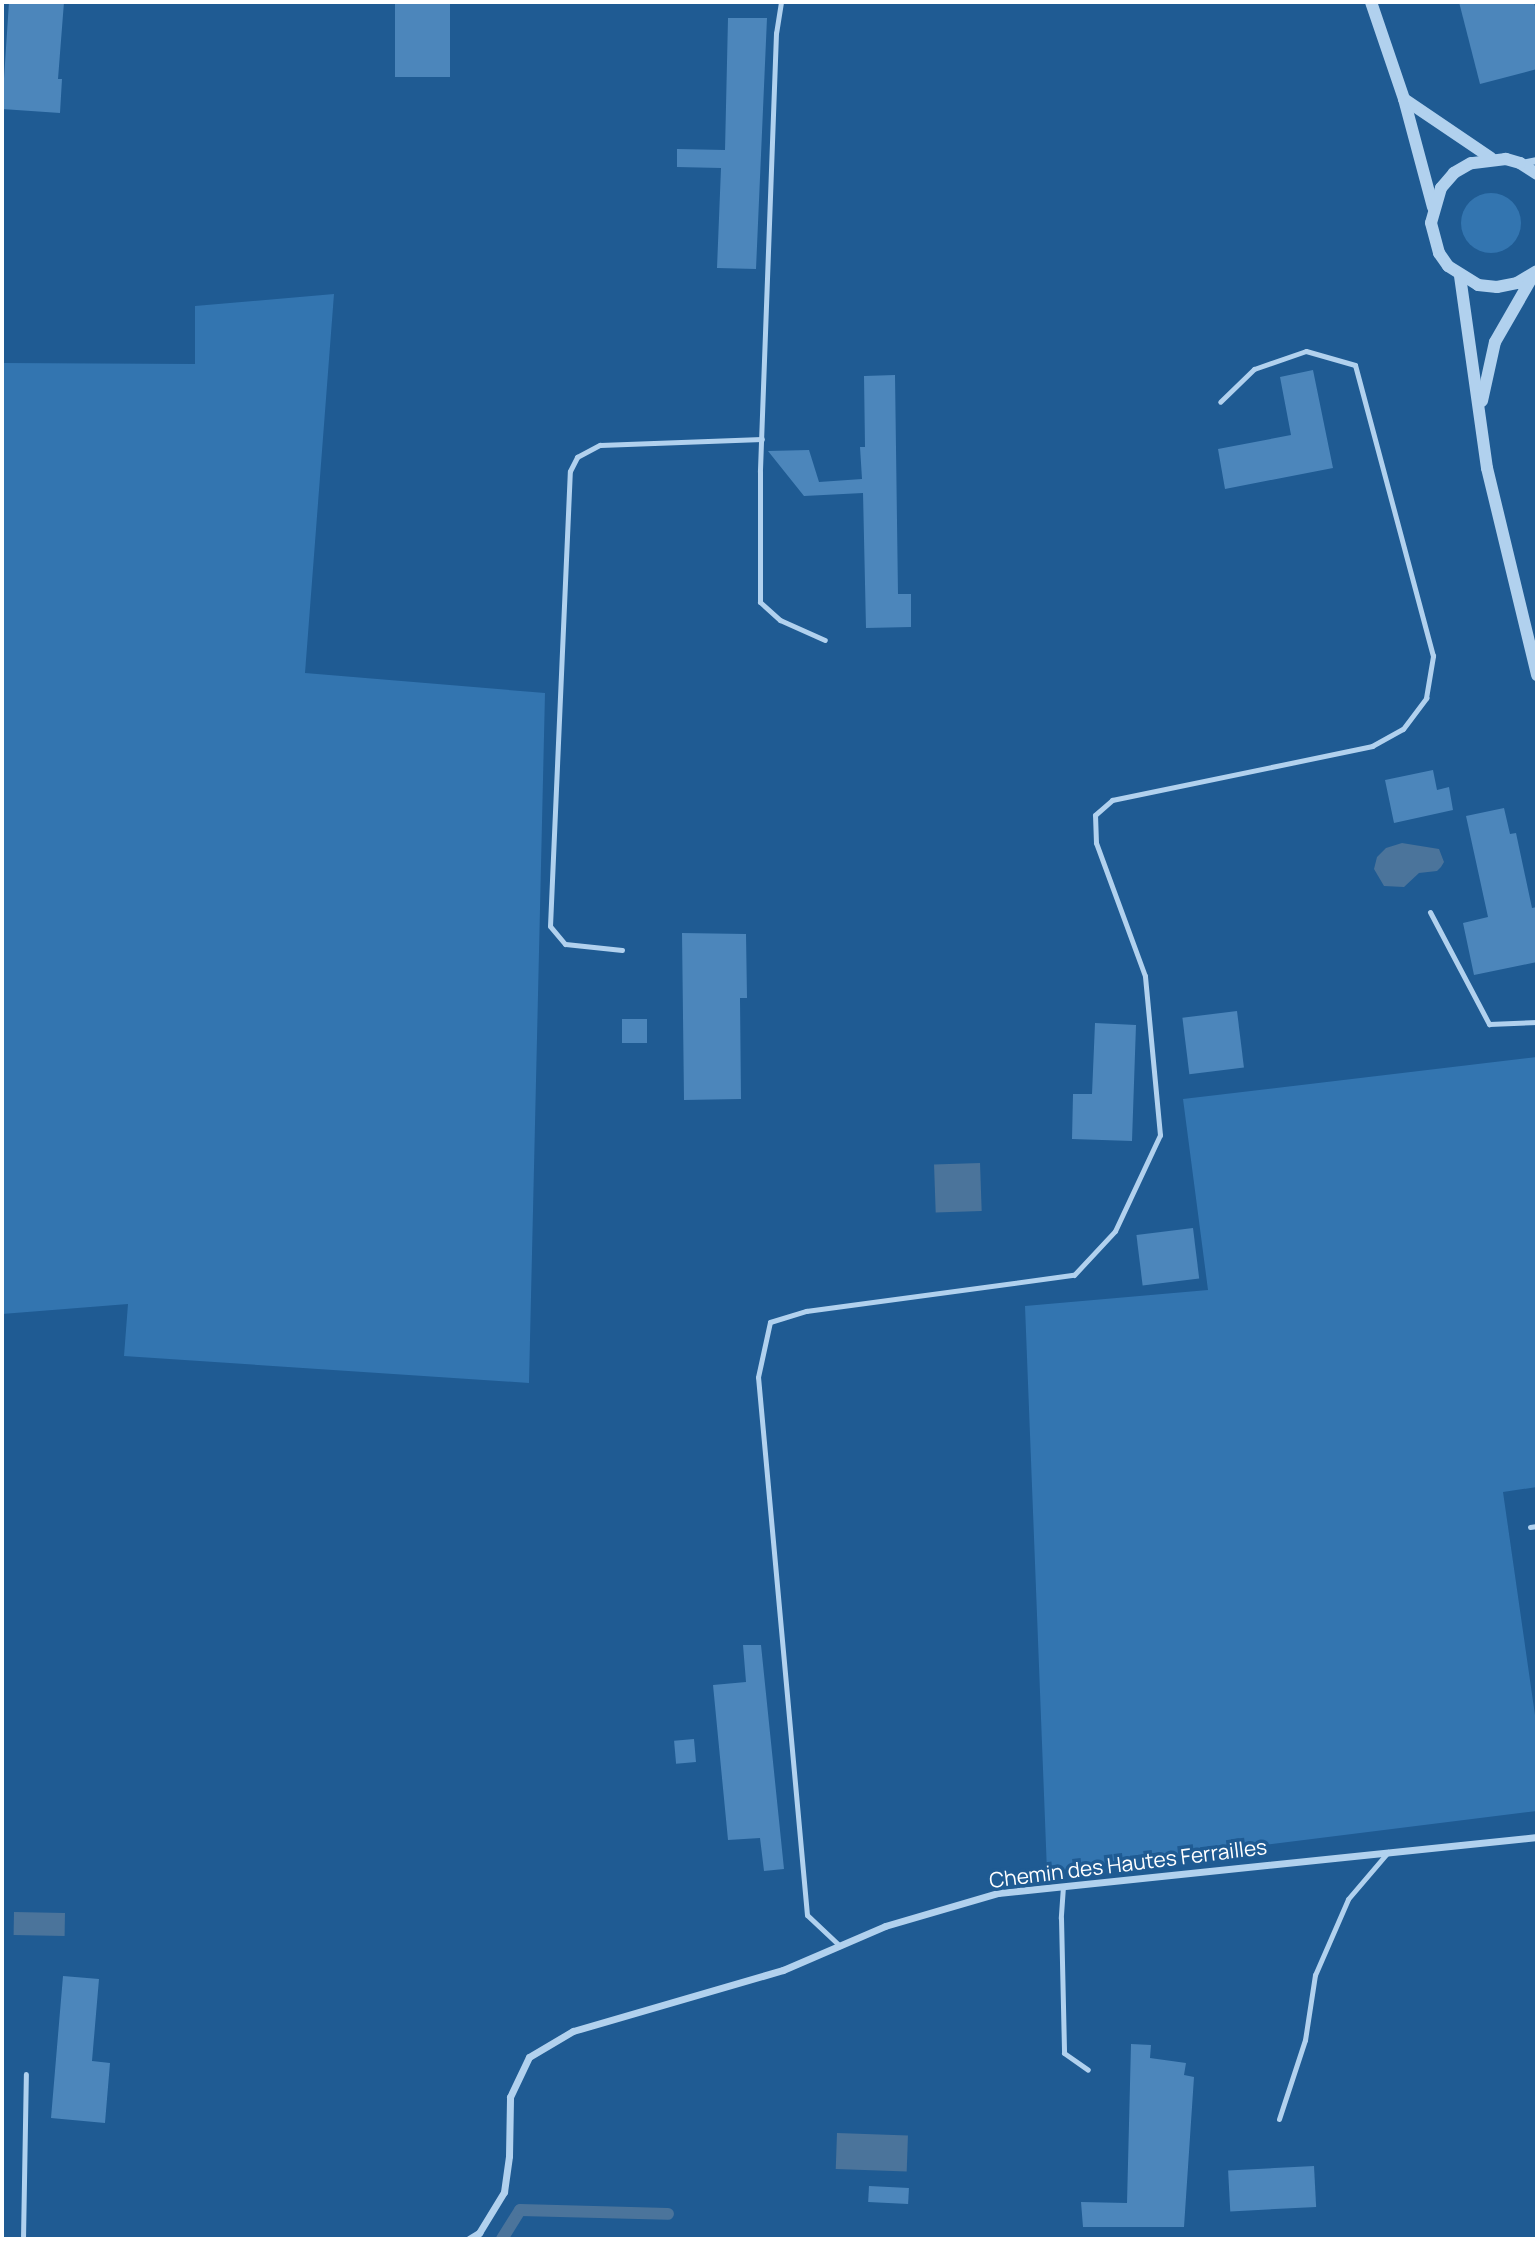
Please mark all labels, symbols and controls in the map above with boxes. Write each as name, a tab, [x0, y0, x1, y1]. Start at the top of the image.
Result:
street label: Chemin des Hautes Ferrailles	[988, 1833, 1268, 1893]

